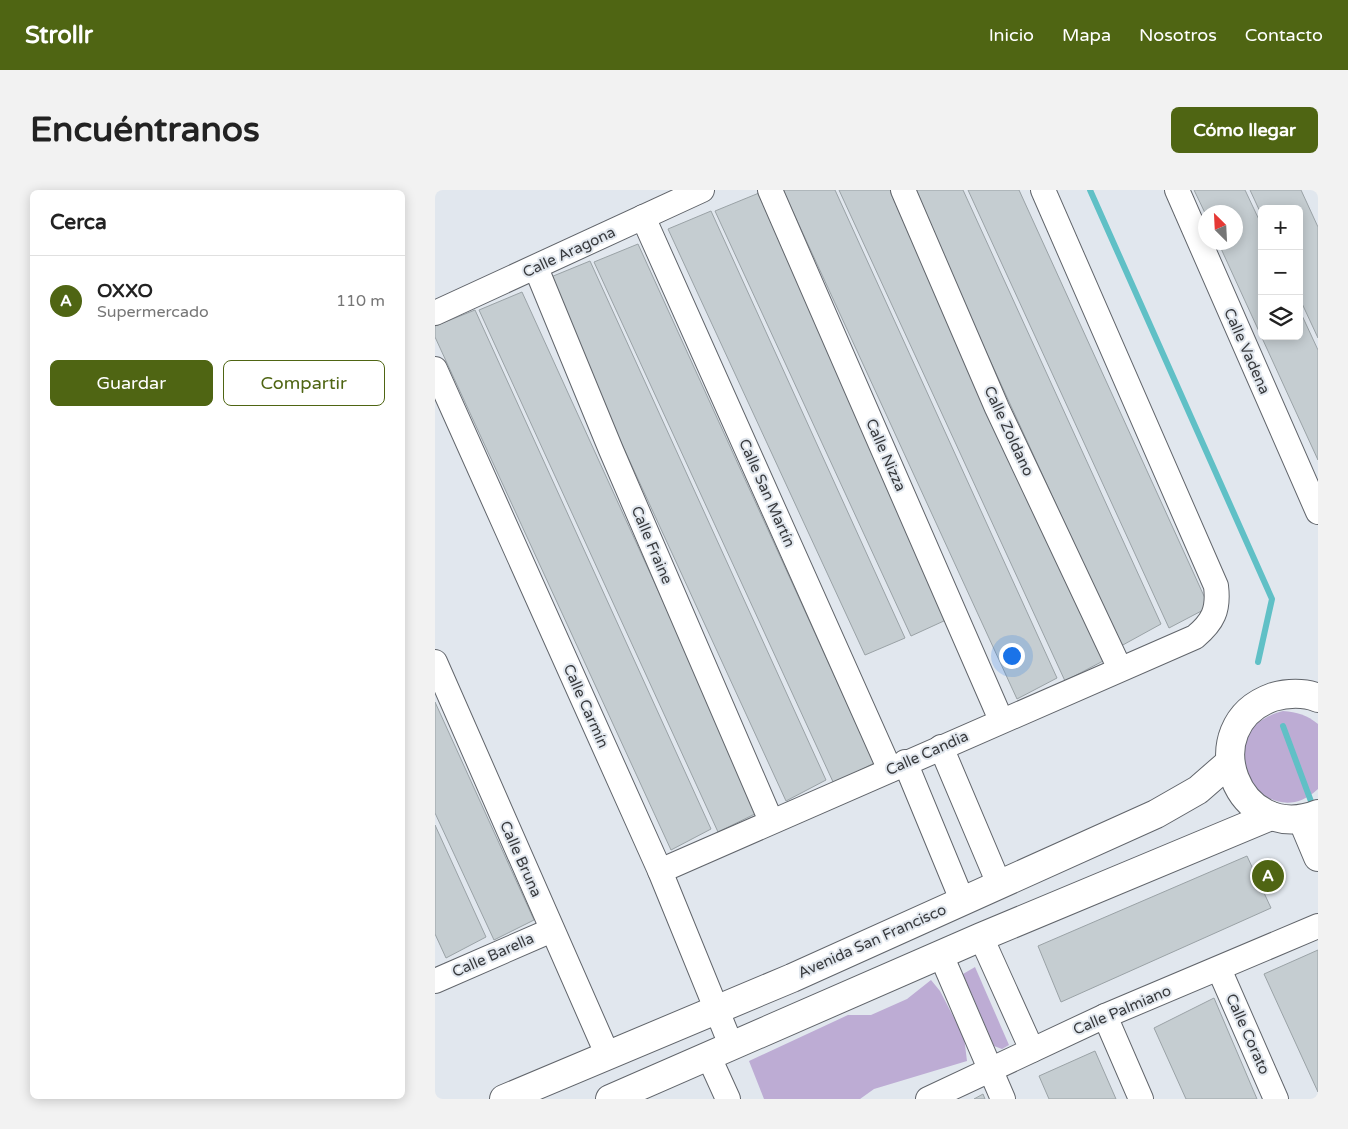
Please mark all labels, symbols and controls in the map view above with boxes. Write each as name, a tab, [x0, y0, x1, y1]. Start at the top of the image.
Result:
text: Strollr	[25, 21, 93, 50]
text: Inicio	[989, 24, 1034, 46]
text: Mapa	[1062, 24, 1111, 46]
text: Nosotros	[1139, 24, 1217, 46]
text: Contacto	[1245, 24, 1323, 46]
button: Cómo llegar	[1171, 107, 1318, 153]
text: Encuéntranos	[30, 109, 260, 151]
north arrow	[1198, 205, 1243, 250]
map controls	[1258, 205, 1303, 340]
button: +	[1258, 205, 1303, 250]
text: Cerca	[50, 210, 107, 235]
street label: Calle Aragona	[520, 223, 618, 281]
button: −	[1258, 250, 1303, 295]
text: OXXO	[97, 280, 153, 302]
text: A	[60, 291, 72, 311]
text: 110 m	[336, 291, 385, 311]
button: layers	[1258, 295, 1303, 340]
text: Supermercado	[97, 302, 209, 322]
street label: Calle Vadena	[1220, 305, 1274, 397]
button: Guardar	[50, 360, 213, 406]
button: Compartir	[223, 360, 385, 406]
street label: Calle Zoldano	[980, 383, 1038, 479]
street label: Calle Nizza	[862, 416, 910, 494]
street label: Calle San Martín	[735, 436, 799, 550]
street label: Calle Fraine	[628, 503, 676, 587]
your location	[999, 643, 1025, 669]
street label: Calle Carmín	[559, 661, 613, 751]
street label: Calle Candia	[883, 727, 971, 779]
street label: Calle Bruna	[496, 818, 546, 900]
pin: A	[1252, 857, 1284, 895]
street label: Avenida San Francisco	[795, 900, 949, 982]
street label: Calle Barella	[449, 929, 537, 981]
street label: Calle Palmiano	[1070, 981, 1174, 1039]
street label: Calle Corato	[1222, 991, 1274, 1077]

